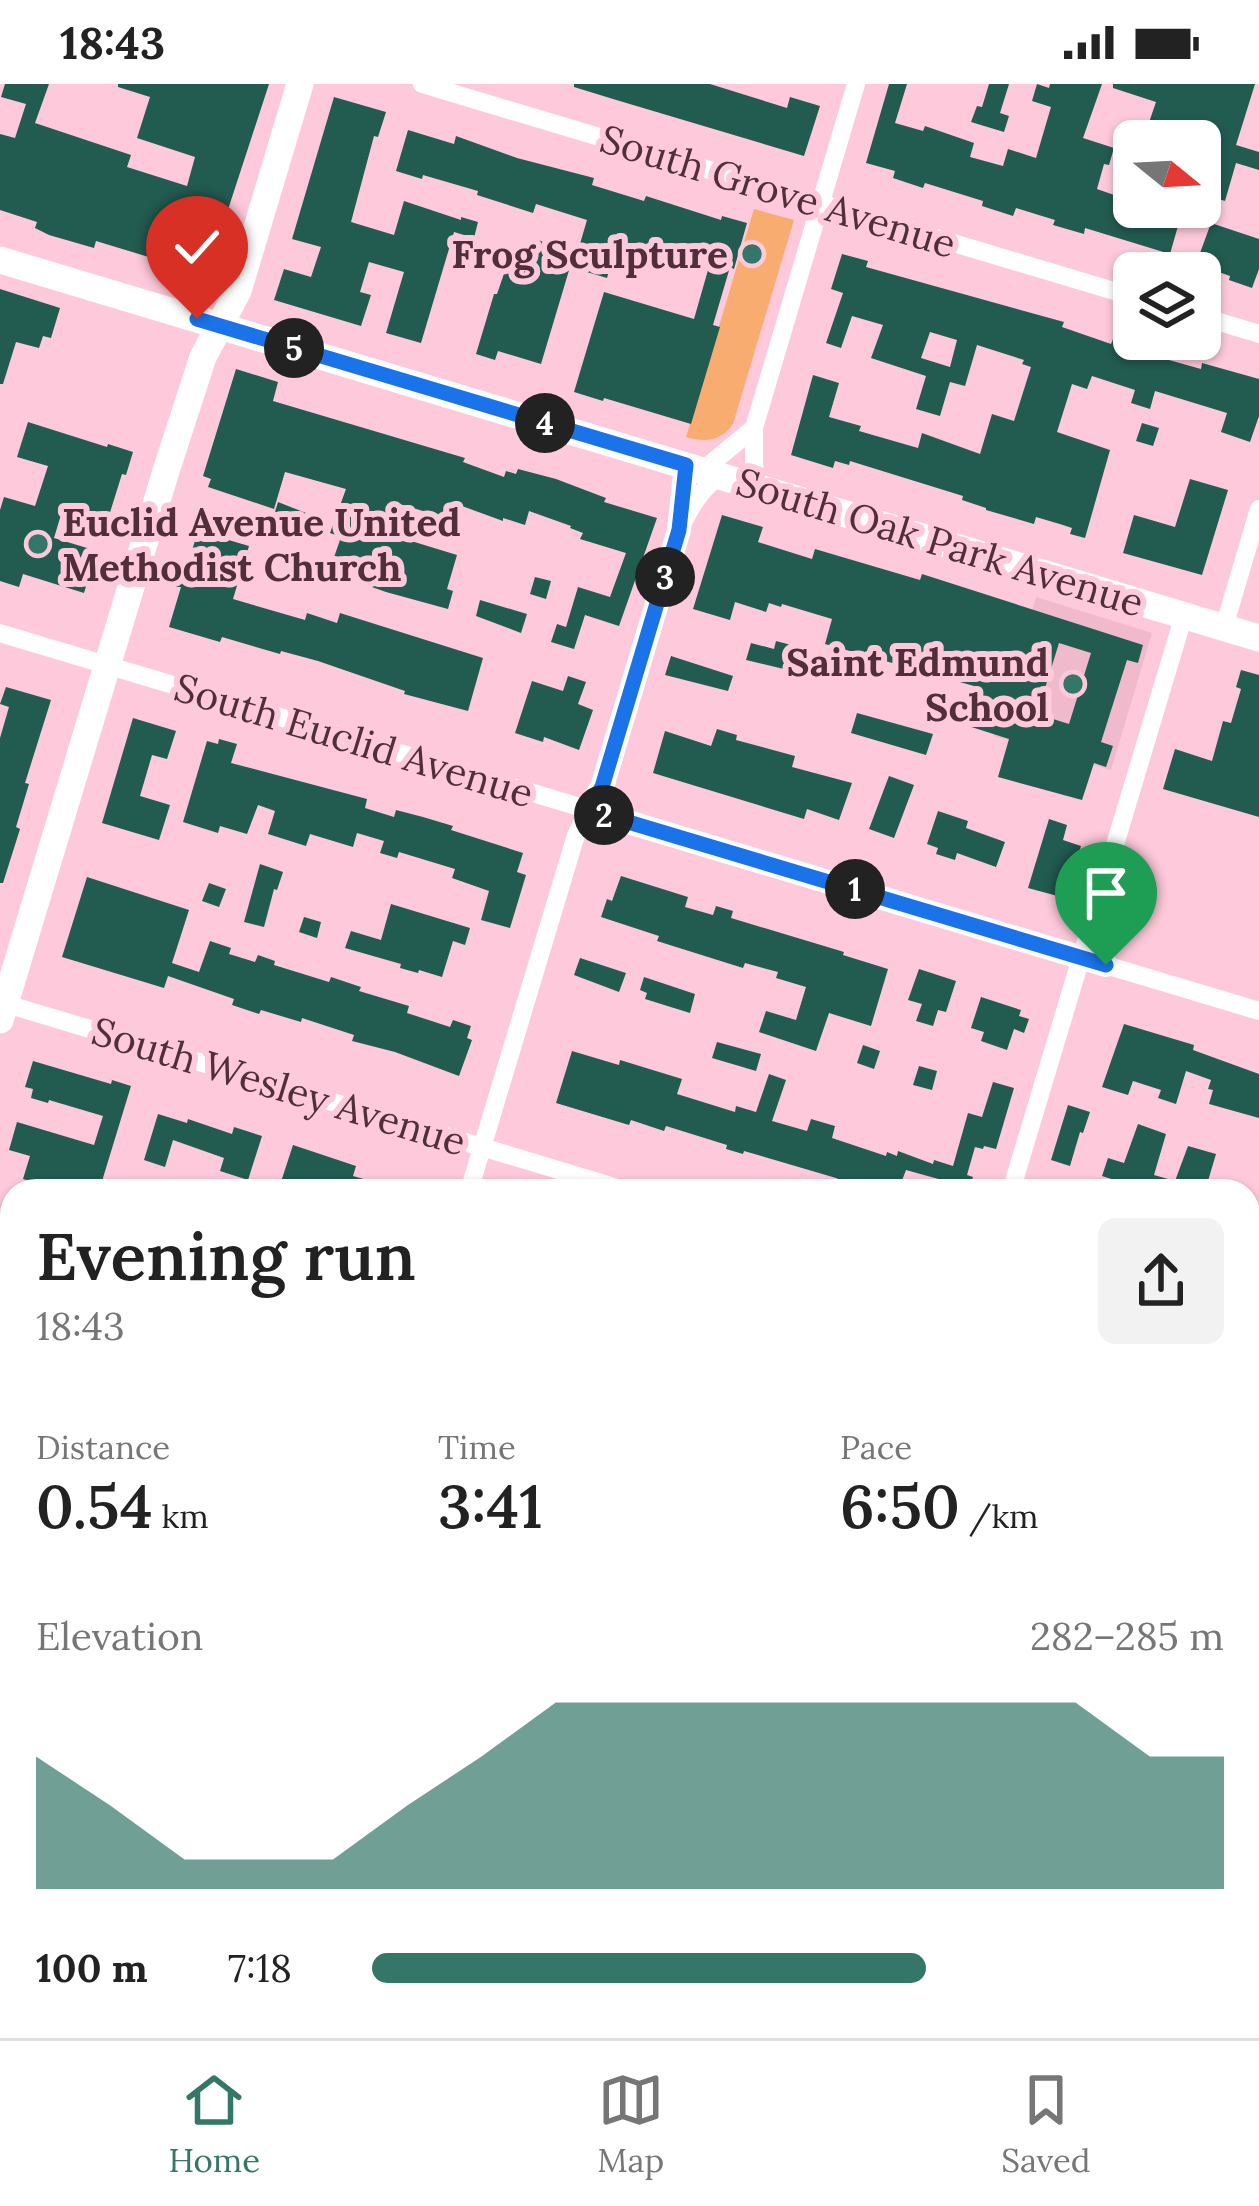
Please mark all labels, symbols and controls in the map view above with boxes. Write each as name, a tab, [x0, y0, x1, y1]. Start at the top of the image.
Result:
text: 18:43	[60, 14, 165, 71]
street label: South Grove Avenue	[594, 113, 962, 269]
north arrow	[1113, 120, 1221, 228]
map controls	[1113, 120, 1221, 360]
pin	[146, 196, 248, 319]
icon: check	[164, 214, 230, 280]
place label: Frog Sculpture	[451, 229, 728, 279]
marker: Frog Sculpture	[739, 241, 765, 267]
button: layers	[1113, 252, 1221, 360]
pin: 5	[264, 318, 324, 378]
text: 5	[285, 327, 303, 369]
pin: 4	[515, 393, 575, 453]
text: 4	[536, 402, 554, 444]
street label: South Oak Park Avenue	[730, 456, 1150, 628]
place label: Euclid Avenue United Methodist Church	[62, 497, 461, 592]
marker: Euclid Avenue United Methodist Church	[25, 531, 51, 557]
pin: 3	[635, 547, 695, 607]
text: 3	[656, 556, 674, 598]
place label: Saint Edmund School	[786, 637, 1049, 732]
street label: South Euclid Avenue	[169, 662, 539, 818]
marker: Saint Edmund School	[1060, 671, 1086, 697]
pin: 2	[574, 785, 634, 845]
text: 2	[595, 794, 613, 836]
pin	[1055, 842, 1157, 965]
pin: 1	[825, 859, 885, 919]
icon: arrive	[1073, 860, 1139, 926]
text: 1	[848, 868, 862, 910]
street label: South Wesley Avenue	[86, 1005, 472, 1167]
text: Evening run	[36, 1214, 416, 1298]
button: share	[1098, 1218, 1224, 1344]
text: 18:43	[36, 1301, 125, 1351]
text: Distance	[36, 1426, 170, 1468]
text: Time	[438, 1426, 516, 1468]
text: Pace	[840, 1426, 912, 1468]
text: 0.54	[36, 1468, 153, 1544]
text: 3:41	[438, 1468, 543, 1544]
text: 6:50	[840, 1468, 960, 1544]
text: km	[153, 1495, 209, 1537]
text: /km	[960, 1495, 1039, 1537]
text: Elevation	[36, 1611, 204, 1661]
text: 282–285 m	[1030, 1611, 1224, 1661]
text: 100 m	[36, 1943, 148, 1993]
text: 7:18	[228, 1943, 292, 1993]
tab: Home	[168, 2067, 260, 2181]
tab: Map	[597, 2067, 664, 2181]
tab: Saved	[1001, 2067, 1090, 2181]

